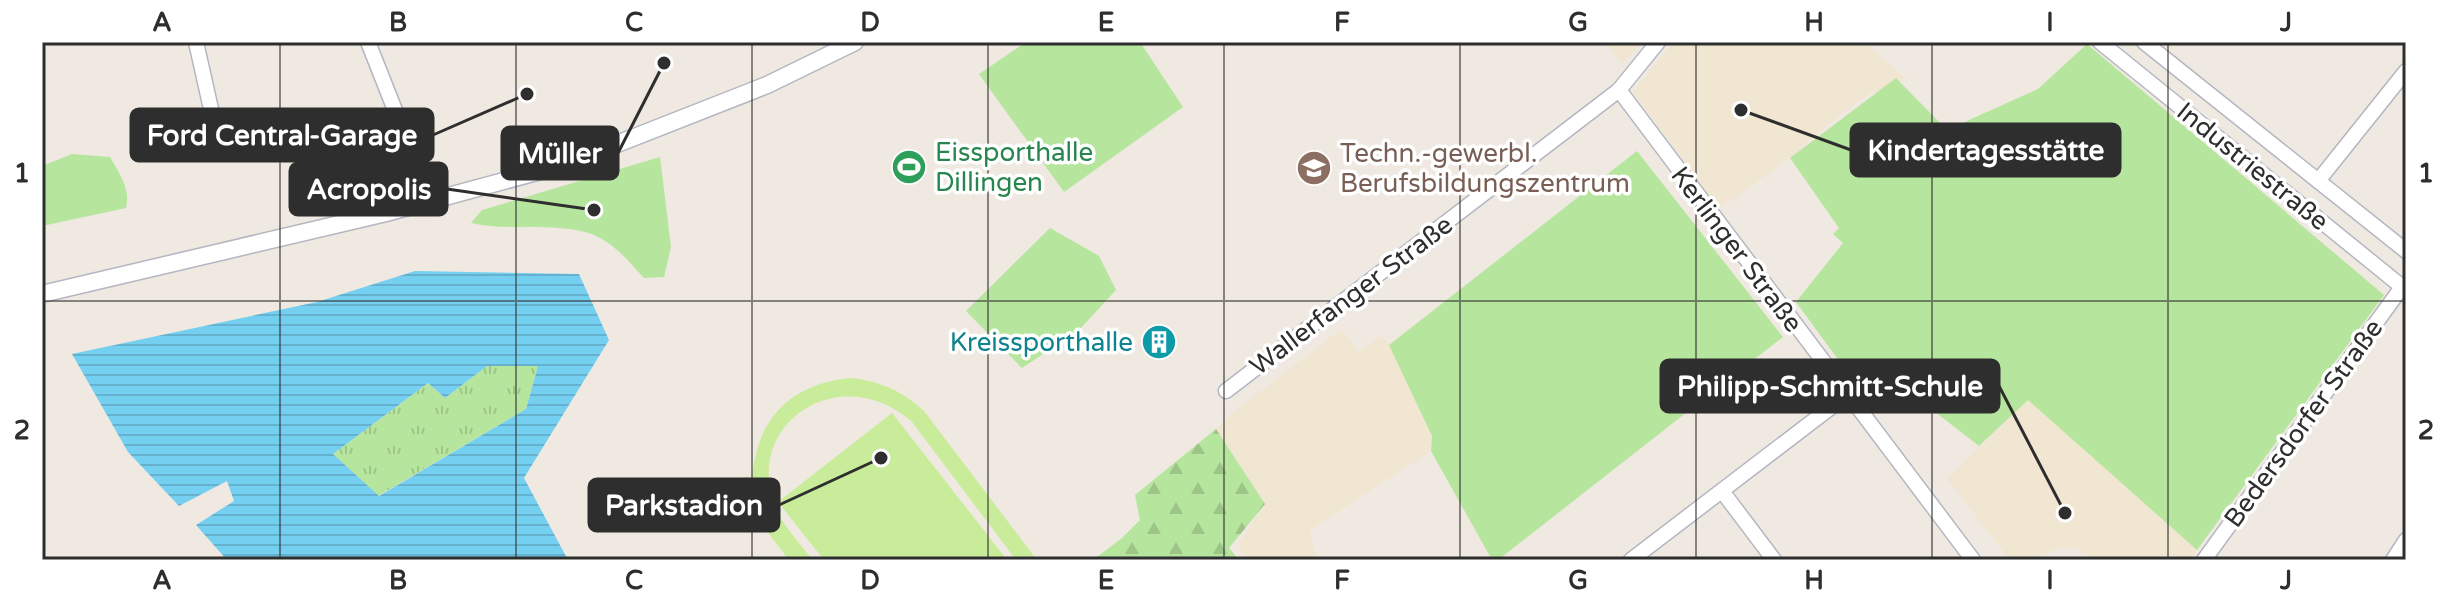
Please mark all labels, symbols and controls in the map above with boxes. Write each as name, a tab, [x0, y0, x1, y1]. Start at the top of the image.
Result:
text: A	[152, 7, 172, 38]
text: B	[389, 7, 407, 38]
text: C	[625, 7, 643, 38]
text: D	[860, 7, 880, 38]
text: E	[1098, 7, 1114, 38]
text: F	[1334, 7, 1350, 38]
text: G	[1568, 7, 1588, 38]
text: H	[1804, 7, 1824, 38]
text: I	[2046, 7, 2054, 38]
text: J	[2279, 7, 2292, 38]
street label: Industriestraße	[2171, 96, 2335, 237]
callout: Ford Central-Garage	[131, 109, 433, 161]
text: Ford Central-Garage	[147, 119, 417, 153]
callout: Kindertagesstätte	[1851, 124, 2120, 176]
callout: Müller	[502, 127, 618, 179]
text: Kindertagesstätte	[1868, 134, 2105, 168]
text: Müller	[518, 137, 603, 171]
place label: Eissporthalle Dillingen	[935, 137, 1093, 198]
place label: Techn.-gewerbl. Berufsbildungszentrum	[1340, 138, 1630, 199]
sports icon: Eissporthalle Dillingen	[890, 148, 928, 186]
school or university icon: Techn.-gewerbl. Berufsbildungszentrum	[1295, 149, 1333, 187]
text: 1	[14, 158, 30, 189]
text: 1	[2418, 158, 2434, 189]
street label: Kerlinger Straße	[1664, 160, 1809, 338]
callout: Acropolis	[290, 163, 447, 215]
text: Acropolis	[307, 173, 431, 207]
street label: Wallerfanger Straße	[1244, 209, 1459, 382]
street label: Bedersdorfer Straße	[2218, 313, 2389, 533]
building icon: Kreissporthalle	[1140, 323, 1178, 361]
place label: Kreissporthalle	[950, 327, 1133, 358]
callout: Philipp-Schmitt-Schule	[1661, 360, 1999, 412]
text: Philipp-Schmitt-Schule	[1677, 370, 1983, 404]
text: 2	[14, 415, 30, 446]
text: 2	[2418, 415, 2434, 446]
callout: Parkstadion	[589, 479, 779, 531]
text: Parkstadion	[605, 489, 763, 523]
text: A	[152, 565, 172, 596]
text: B	[389, 565, 407, 596]
text: C	[625, 565, 643, 596]
text: D	[860, 565, 880, 596]
text: E	[1098, 565, 1114, 596]
text: F	[1334, 565, 1350, 596]
text: G	[1568, 565, 1588, 596]
text: H	[1804, 565, 1824, 596]
text: I	[2046, 565, 2054, 596]
text: J	[2279, 565, 2292, 596]

